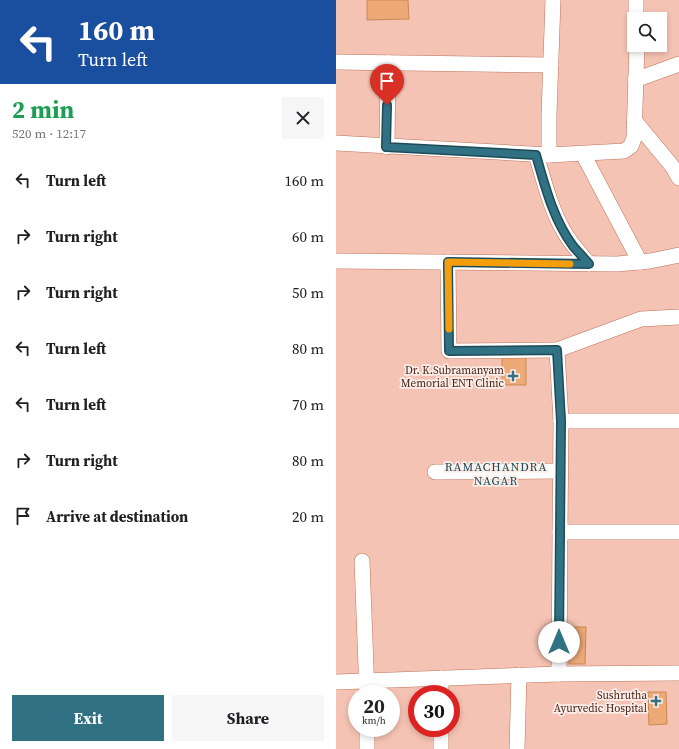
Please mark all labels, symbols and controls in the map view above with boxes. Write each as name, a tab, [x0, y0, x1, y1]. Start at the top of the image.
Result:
text: 160 m	[78, 11, 155, 49]
map controls	[627, 12, 667, 52]
button: search	[627, 12, 667, 52]
icon: left	[12, 16, 64, 68]
text: Turn left	[78, 47, 148, 72]
pin	[370, 64, 404, 105]
icon: arrive	[376, 70, 398, 92]
text: 2 min	[12, 93, 74, 126]
button: close	[282, 97, 324, 139]
text: 520 m · 12:17	[12, 125, 86, 142]
icon: left	[12, 169, 34, 191]
text: Turn left	[46, 170, 106, 191]
text: 160 m	[284, 170, 324, 191]
icon: right	[12, 225, 34, 247]
text: Turn right	[46, 226, 118, 247]
text: 60 m	[292, 226, 324, 247]
icon: right	[12, 281, 34, 303]
text: Turn right	[46, 282, 118, 303]
text: 50 m	[292, 282, 324, 303]
icon: left	[12, 337, 34, 359]
text: Turn left	[46, 338, 106, 359]
text: 80 m	[292, 338, 324, 359]
place label: Dr. K.Subramanyam Memorial ENT Clinic	[401, 363, 505, 391]
marker: Dr. K.Subramanyam Memorial ENT Clinic	[507, 370, 519, 382]
icon: left	[12, 393, 34, 415]
text: Turn left	[46, 394, 106, 415]
text: 70 m	[292, 394, 324, 415]
icon: right	[12, 449, 34, 471]
text: Turn right	[46, 450, 118, 471]
text: 80 m	[292, 450, 324, 471]
district label: RAMACHANDRA NAGAR	[445, 459, 547, 489]
icon: arrive	[12, 505, 34, 527]
text: Arrive at destination	[46, 506, 188, 527]
text: 20 m	[292, 506, 324, 527]
position arrow	[538, 621, 580, 663]
speed limit sign: 30	[408, 685, 460, 737]
place label: Sushrutha Ayurvedic Hospital	[554, 688, 647, 716]
text: 20	[363, 692, 385, 720]
button: Exit	[12, 695, 164, 741]
button: Share	[172, 695, 324, 741]
marker: Sushrutha Ayurvedic Hospital	[650, 695, 662, 707]
text: km/h	[362, 714, 386, 727]

